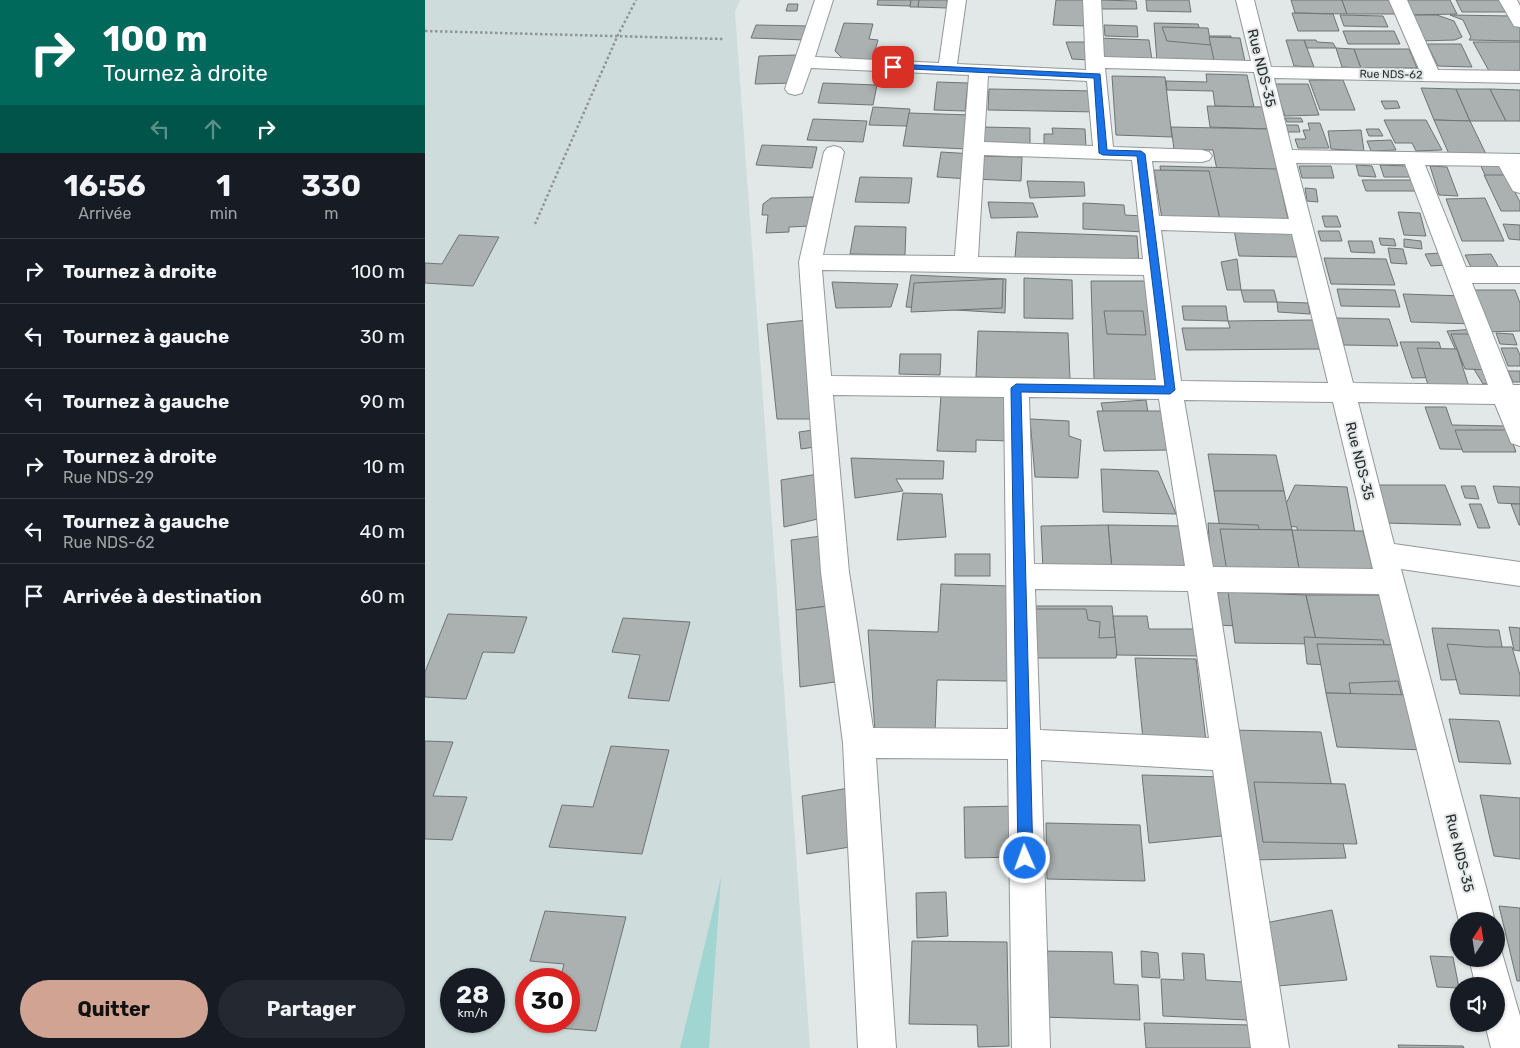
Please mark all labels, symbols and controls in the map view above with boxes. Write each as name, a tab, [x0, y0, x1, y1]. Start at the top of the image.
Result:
text: 100 m	[103, 18, 208, 60]
icon: right	[20, 20, 85, 85]
street label: Rue NDS-35	[1244, 27, 1279, 109]
pin	[872, 46, 914, 88]
icon: arrive	[879, 53, 907, 81]
text: Tournez à droite	[103, 60, 268, 87]
street label: Rue NDS-62	[1359, 67, 1423, 82]
icon: left	[146, 115, 174, 143]
icon: ahead	[199, 115, 227, 143]
icon: right	[252, 115, 280, 143]
text: 16:56	[64, 168, 146, 204]
text: 1	[216, 168, 231, 204]
text: 330	[301, 168, 361, 204]
text: Arrivée	[78, 204, 131, 223]
text: min	[210, 204, 237, 223]
text: m	[324, 204, 338, 223]
icon: right	[20, 257, 48, 285]
text: Tournez à droite	[63, 260, 217, 283]
text: 100 m	[351, 260, 405, 283]
icon: left	[20, 322, 48, 350]
text: Tournez à gauche	[63, 325, 229, 348]
text: 30 m	[360, 325, 405, 348]
icon: left	[20, 387, 48, 415]
text: Tournez à gauche	[63, 390, 229, 413]
text: 90 m	[360, 390, 405, 413]
street label: Rue NDS-35	[1342, 420, 1377, 502]
text: Tournez à droite	[63, 445, 217, 468]
icon: right	[20, 452, 48, 480]
text: 10 m	[363, 455, 405, 478]
text: Rue NDS-29	[63, 468, 154, 487]
text: Tournez à gauche	[63, 510, 229, 533]
icon: left	[20, 517, 48, 545]
text: 40 m	[360, 520, 405, 543]
text: Rue NDS-62	[63, 533, 155, 552]
icon: arrive	[20, 582, 48, 610]
text: Arrivée à destination	[63, 585, 262, 608]
text: 60 m	[360, 585, 405, 608]
street label: Rue NDS-35	[1442, 812, 1477, 894]
position arrow	[998, 831, 1050, 883]
north arrow	[1450, 912, 1505, 968]
map controls	[1450, 912, 1505, 1032]
speed limit sign: 30	[515, 968, 580, 1033]
button: sound	[1450, 977, 1505, 1032]
button: Quitter	[20, 980, 208, 1038]
button: Partager	[218, 980, 405, 1038]
text: 28	[456, 980, 489, 1009]
text: km/h	[458, 1006, 487, 1020]

